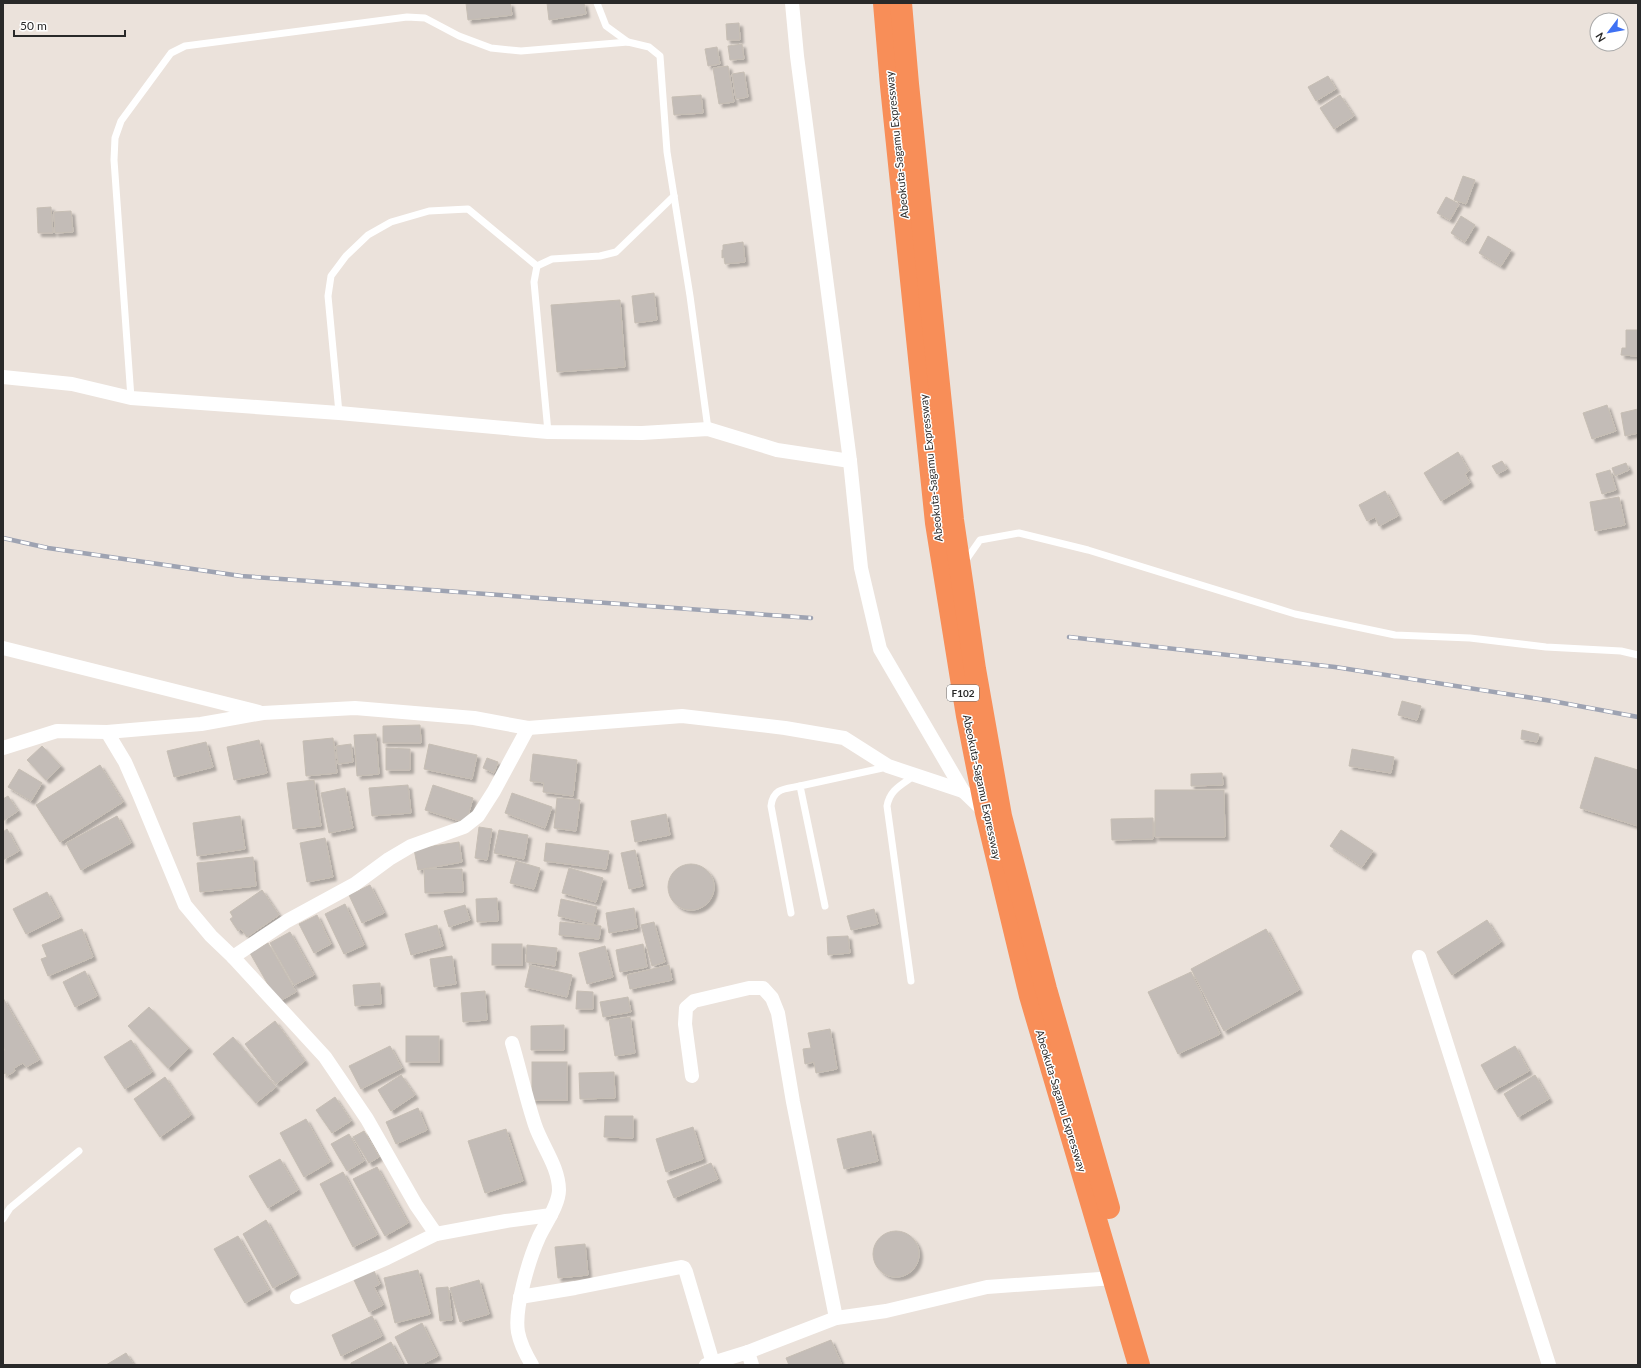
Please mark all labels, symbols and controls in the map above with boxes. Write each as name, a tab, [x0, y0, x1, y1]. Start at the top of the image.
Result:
scale bar	[14, 12, 125, 38]
north arrow	[1589, 12, 1629, 52]
text: 50 m	[20, 18, 47, 33]
text: N	[1592, 31, 1608, 45]
street label: Abeokuta-Sagamu Expressway	[882, 70, 911, 219]
street label: Abeokuta-Sagamu Expressway	[916, 393, 945, 542]
road number: F102	[947, 685, 979, 701]
street label: Abeokuta-Sagamu Expressway	[961, 713, 1004, 861]
street label: Abeokuta-Sagamu Expressway	[1034, 1028, 1089, 1174]

